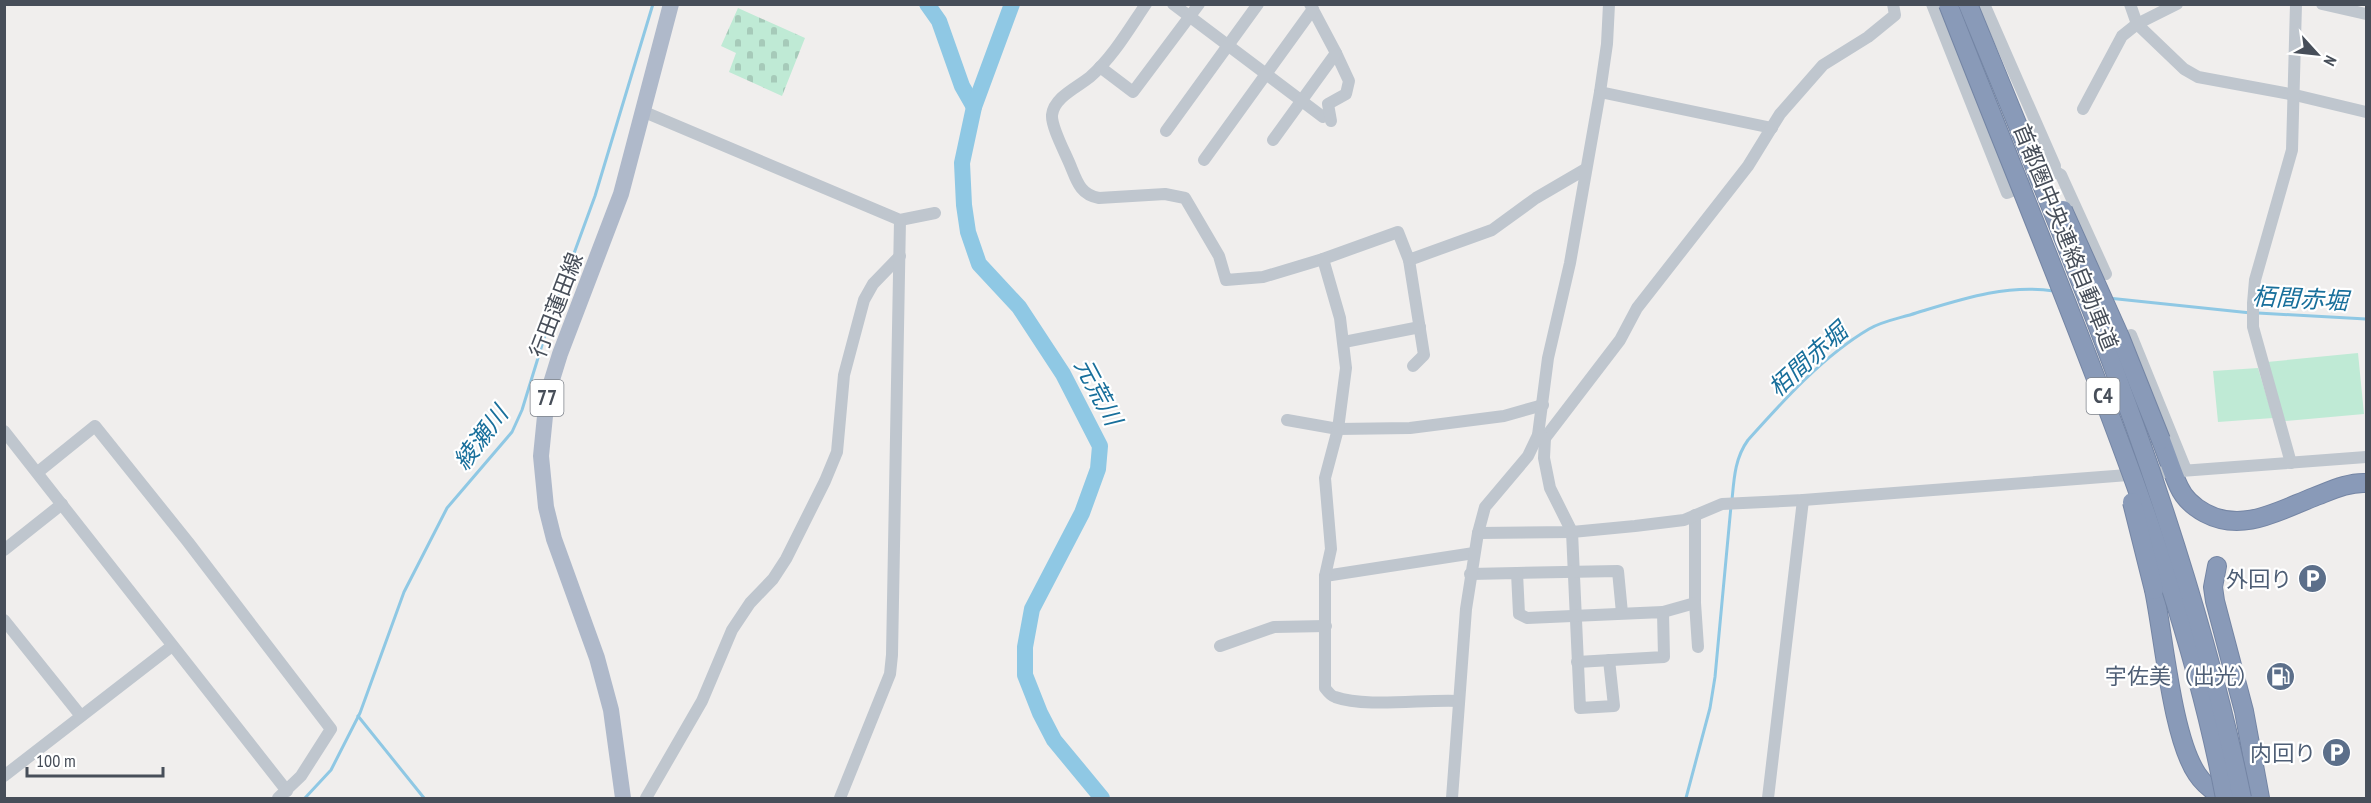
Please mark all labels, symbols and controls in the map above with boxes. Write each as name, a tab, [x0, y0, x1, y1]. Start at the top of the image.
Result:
north arrow	[2287, 24, 2347, 84]
text: N	[2319, 52, 2341, 69]
street label: 首都圏中央連絡自動車道	[2008, 120, 2124, 354]
street label: 行田蓮田線	[523, 249, 589, 361]
water label: 栢間赤堀	[2251, 281, 2353, 317]
water label: 栢間赤堀	[1762, 313, 1857, 403]
water label: 元荒川	[1068, 353, 1130, 433]
road number: C4	[2086, 378, 2120, 414]
road number: 77	[530, 380, 564, 416]
water label: 綾瀬川	[447, 397, 516, 476]
parking icon: 外回り	[2297, 563, 2329, 595]
place label: 外回り	[2226, 565, 2292, 593]
fuel station icon: 宇佐美（出光）	[2264, 660, 2296, 692]
place label: 宇佐美（出光）	[2105, 662, 2259, 690]
parking icon: 内回り	[2321, 737, 2353, 769]
place label: 内回り	[2250, 739, 2316, 767]
scale bar	[27, 740, 164, 778]
text: 100 m	[36, 749, 76, 772]

